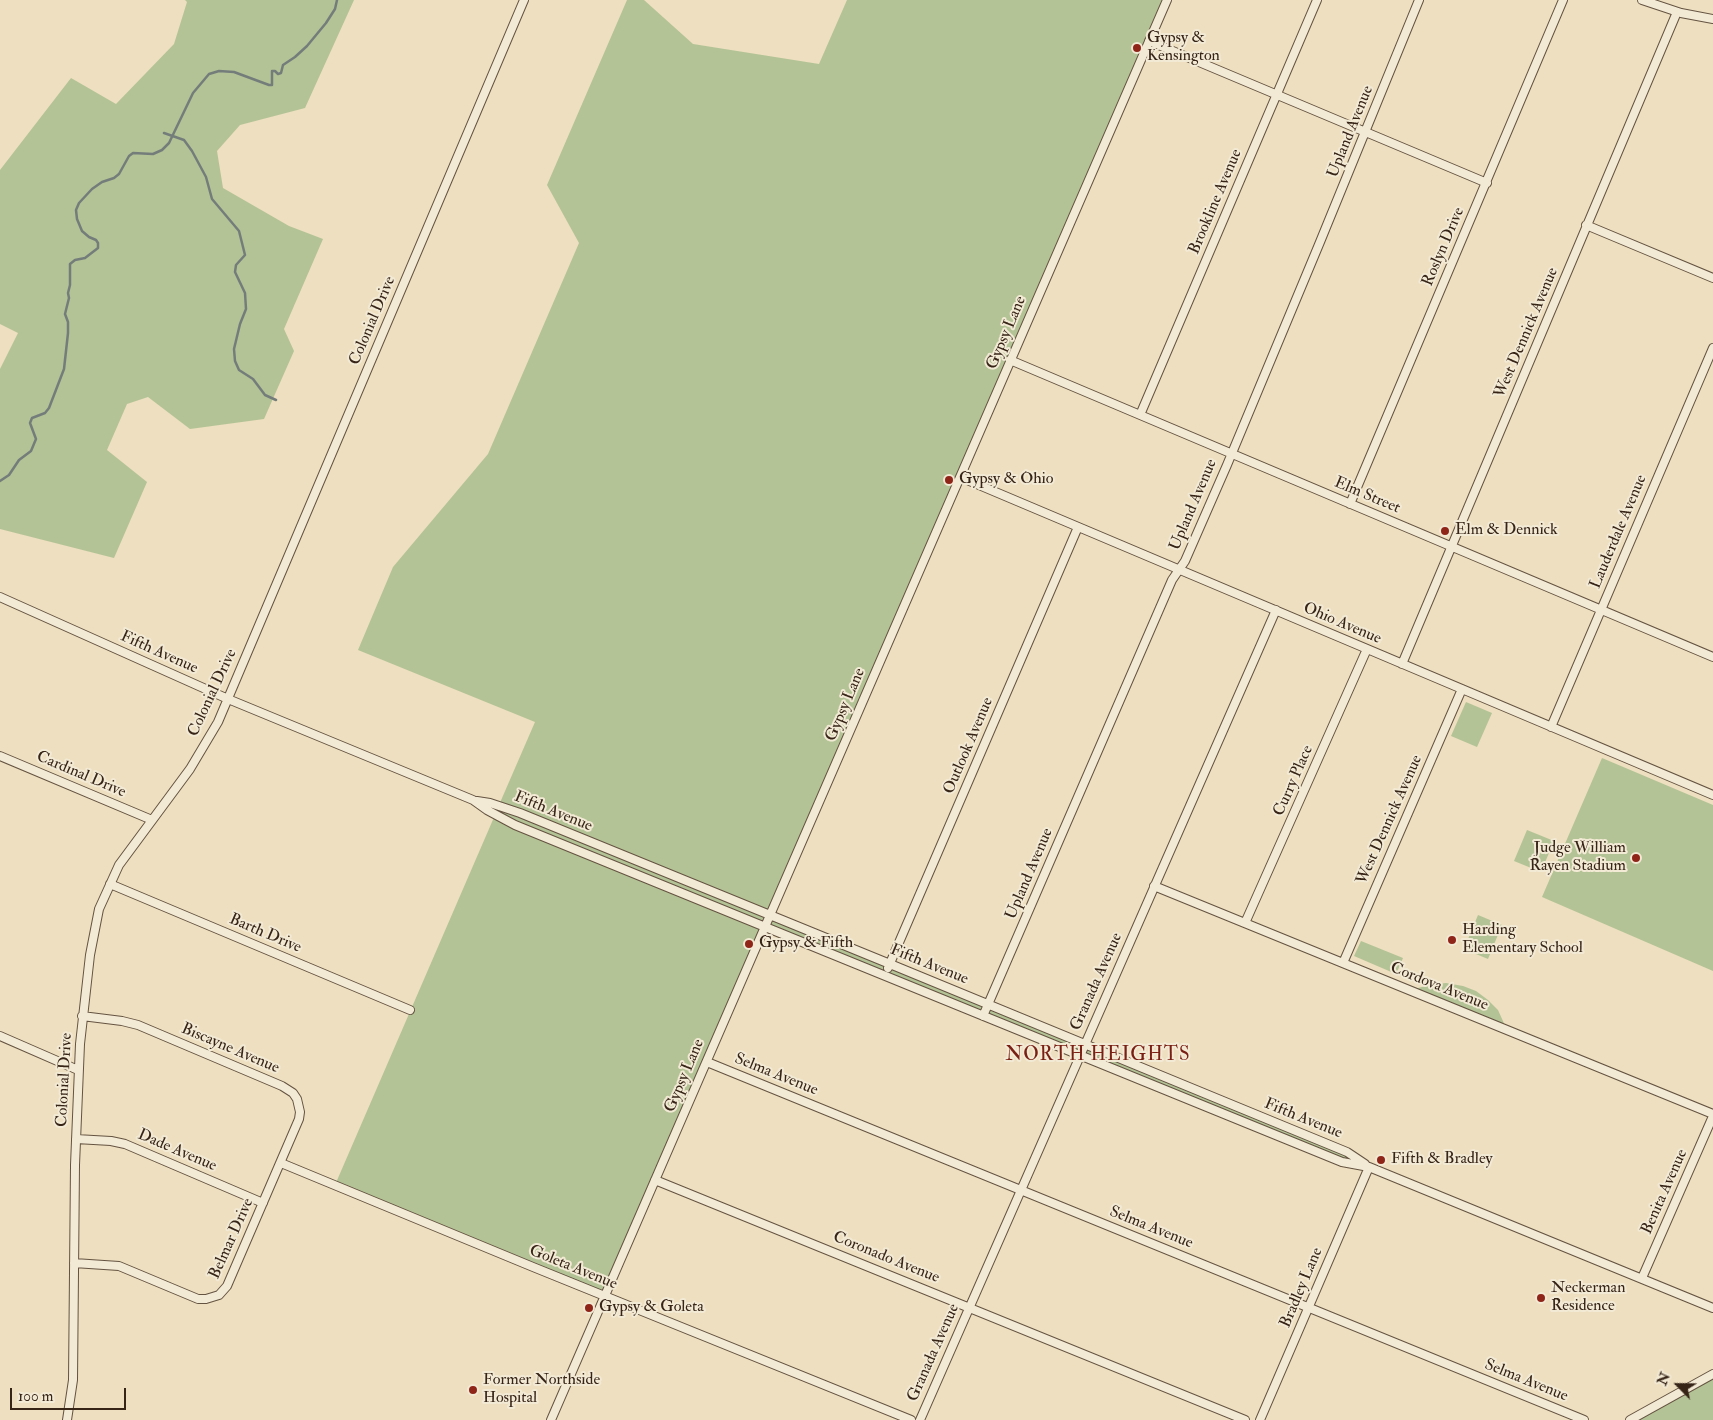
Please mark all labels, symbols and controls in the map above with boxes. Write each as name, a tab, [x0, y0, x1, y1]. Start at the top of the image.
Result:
place label: Gypsy & Kensington	[1147, 29, 1220, 67]
marker: Gypsy & Kensington	[1131, 42, 1143, 54]
street label: Upland Avenue	[1324, 83, 1378, 181]
street label: Brookline Avenue	[1185, 147, 1247, 257]
street label: Roslyn Drive	[1419, 205, 1469, 289]
street label: West Dennick Avenue	[1491, 265, 1563, 401]
street label: Colonial Drive	[346, 274, 400, 368]
street label: Gypsy Lane	[983, 294, 1031, 372]
street label: Upland Avenue	[1166, 456, 1222, 554]
place label: Gypsy & Ohio	[959, 470, 1053, 490]
street label: Lauderdale Avenue	[1586, 472, 1652, 592]
street label: Elm Street	[1331, 473, 1403, 519]
marker: Gypsy & Ohio	[943, 474, 955, 486]
place label: Elm & Dennick	[1455, 521, 1558, 541]
marker: Elm & Dennick	[1439, 525, 1451, 537]
street label: Ohio Avenue	[1300, 599, 1384, 649]
street label: Fifth Avenue	[117, 627, 201, 679]
street label: Colonial Drive	[184, 646, 242, 740]
street label: Gypsy Lane	[822, 666, 870, 744]
street label: Outlook Avenue	[940, 695, 998, 797]
street label: Curry Place	[1270, 743, 1318, 819]
street label: Cardinal Drive	[33, 748, 129, 802]
street label: West Dennick Avenue	[1353, 752, 1427, 888]
street label: Fifth Avenue	[511, 788, 595, 836]
street label: Upland Avenue	[1002, 825, 1058, 923]
place label: Judge William Rayen Stadium	[1529, 839, 1626, 877]
marker: Judge William Rayen Stadium	[1630, 852, 1642, 864]
street label: Barth Drive	[226, 910, 304, 958]
place label: Harding Elementary School	[1462, 921, 1583, 959]
street label: Granada Avenue	[1067, 930, 1127, 1034]
place label: Gypsy & Fifth	[759, 934, 853, 954]
marker: Harding Elementary School	[1446, 934, 1458, 946]
marker: Gypsy & Fifth	[743, 938, 755, 950]
street label: Fifth Avenue	[887, 941, 971, 989]
street label: Cordova Avenue	[1387, 959, 1491, 1015]
street label: Biscayne Avenue	[178, 1020, 282, 1078]
street label: Colonial Drive	[53, 1032, 77, 1128]
street label: Gypsy Lane	[661, 1037, 709, 1115]
district label: NORTH HEIGHTS	[1004, 1045, 1192, 1067]
street label: Selma Avenue	[731, 1050, 821, 1100]
street label: Fifth Avenue	[1261, 1095, 1345, 1143]
street label: Dade Avenue	[135, 1126, 219, 1176]
street label: Benita Avenue	[1638, 1147, 1692, 1237]
place label: Fifth & Bradley	[1391, 1150, 1493, 1170]
marker: Fifth & Bradley	[1375, 1154, 1387, 1166]
street label: Belmar Drive	[206, 1196, 258, 1282]
street label: Selma Avenue	[1106, 1203, 1196, 1253]
street label: Coronado Avenue	[830, 1228, 942, 1288]
street label: Goleta Avenue	[526, 1242, 620, 1294]
street label: Bradley Lane	[1277, 1245, 1327, 1331]
place label: Neckerman Residence	[1551, 1279, 1625, 1317]
marker: Neckerman Residence	[1535, 1292, 1547, 1304]
place label: Gypsy & Goleta	[599, 1298, 704, 1318]
street label: Granada Avenue	[904, 1301, 964, 1405]
marker: Gypsy & Goleta	[583, 1302, 595, 1314]
street label: Selma Avenue	[1481, 1356, 1571, 1406]
north arrow	[1653, 1360, 1703, 1410]
text: N	[1653, 1370, 1674, 1388]
place label: Former Northside Hospital	[483, 1371, 600, 1409]
scale bar	[12, 1378, 129, 1410]
marker: Former Northside Hospital	[467, 1384, 479, 1396]
text: 100 m	[18, 1387, 53, 1406]

